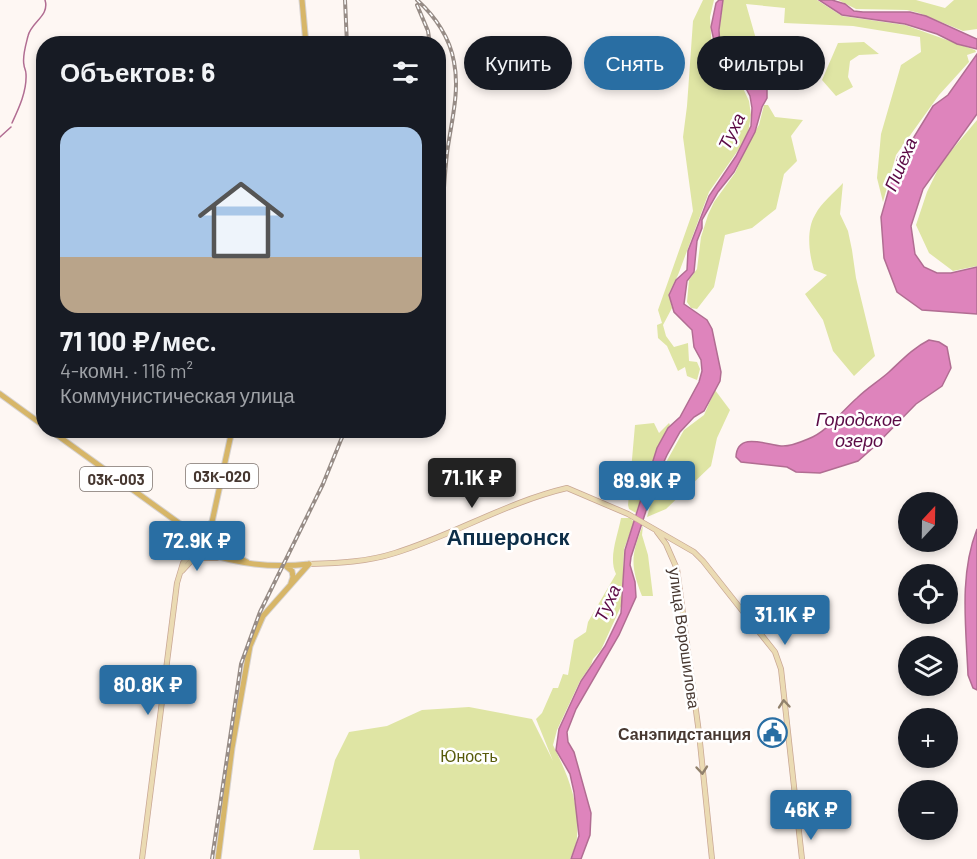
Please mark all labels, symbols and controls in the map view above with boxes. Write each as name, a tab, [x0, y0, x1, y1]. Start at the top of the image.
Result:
chip: Купить	[464, 36, 572, 90]
chip: Снять	[584, 36, 685, 90]
chip: Фильтры	[697, 36, 825, 90]
text: Объектов: 6	[60, 56, 215, 87]
icon: filters	[389, 56, 422, 89]
water label: Туха	[713, 109, 749, 153]
water label: Пшеха	[879, 134, 921, 194]
icon: home	[187, 166, 295, 274]
text: 71 100 ₽/мес.	[60, 325, 217, 356]
text: 4-комн. · 116 m²	[60, 358, 193, 382]
text: Коммунистическая улица	[60, 383, 295, 407]
water label: Городское озеро	[816, 408, 902, 451]
pin: 71.1K ₽	[417, 458, 527, 509]
pin: 89.9K ₽	[592, 461, 702, 512]
road number: 03К-020	[186, 464, 258, 488]
text: 71.1K ₽	[442, 465, 502, 489]
road number: 03К-003	[80, 467, 152, 491]
text: 89.9K ₽	[613, 468, 681, 492]
north arrow	[898, 492, 958, 552]
map controls	[898, 492, 958, 840]
pin: 72.9K ₽	[142, 521, 252, 572]
district label: Апшеронск	[446, 523, 571, 550]
text: 72.9K ₽	[163, 528, 231, 552]
button: locate	[898, 564, 958, 624]
street label: улица Ворошилова	[666, 566, 704, 710]
water label: Туха	[589, 581, 625, 625]
pin: 31.1K ₽	[730, 595, 840, 646]
text: 31.1K ₽	[755, 602, 815, 626]
button: layers	[898, 636, 958, 696]
pin: 80.8K ₽	[93, 665, 203, 716]
text: 80.8K ₽	[114, 672, 182, 696]
one-way arrow	[778, 700, 791, 709]
button: +	[898, 708, 958, 768]
public building icon: Санэпидстанция	[756, 717, 788, 749]
place label: Санэпидстанция	[618, 724, 751, 743]
park label: Юность	[440, 746, 498, 765]
one-way arrow	[695, 766, 708, 775]
button: −	[898, 780, 958, 840]
pin: 46K ₽	[769, 790, 853, 841]
text: 46K ₽	[784, 797, 838, 821]

